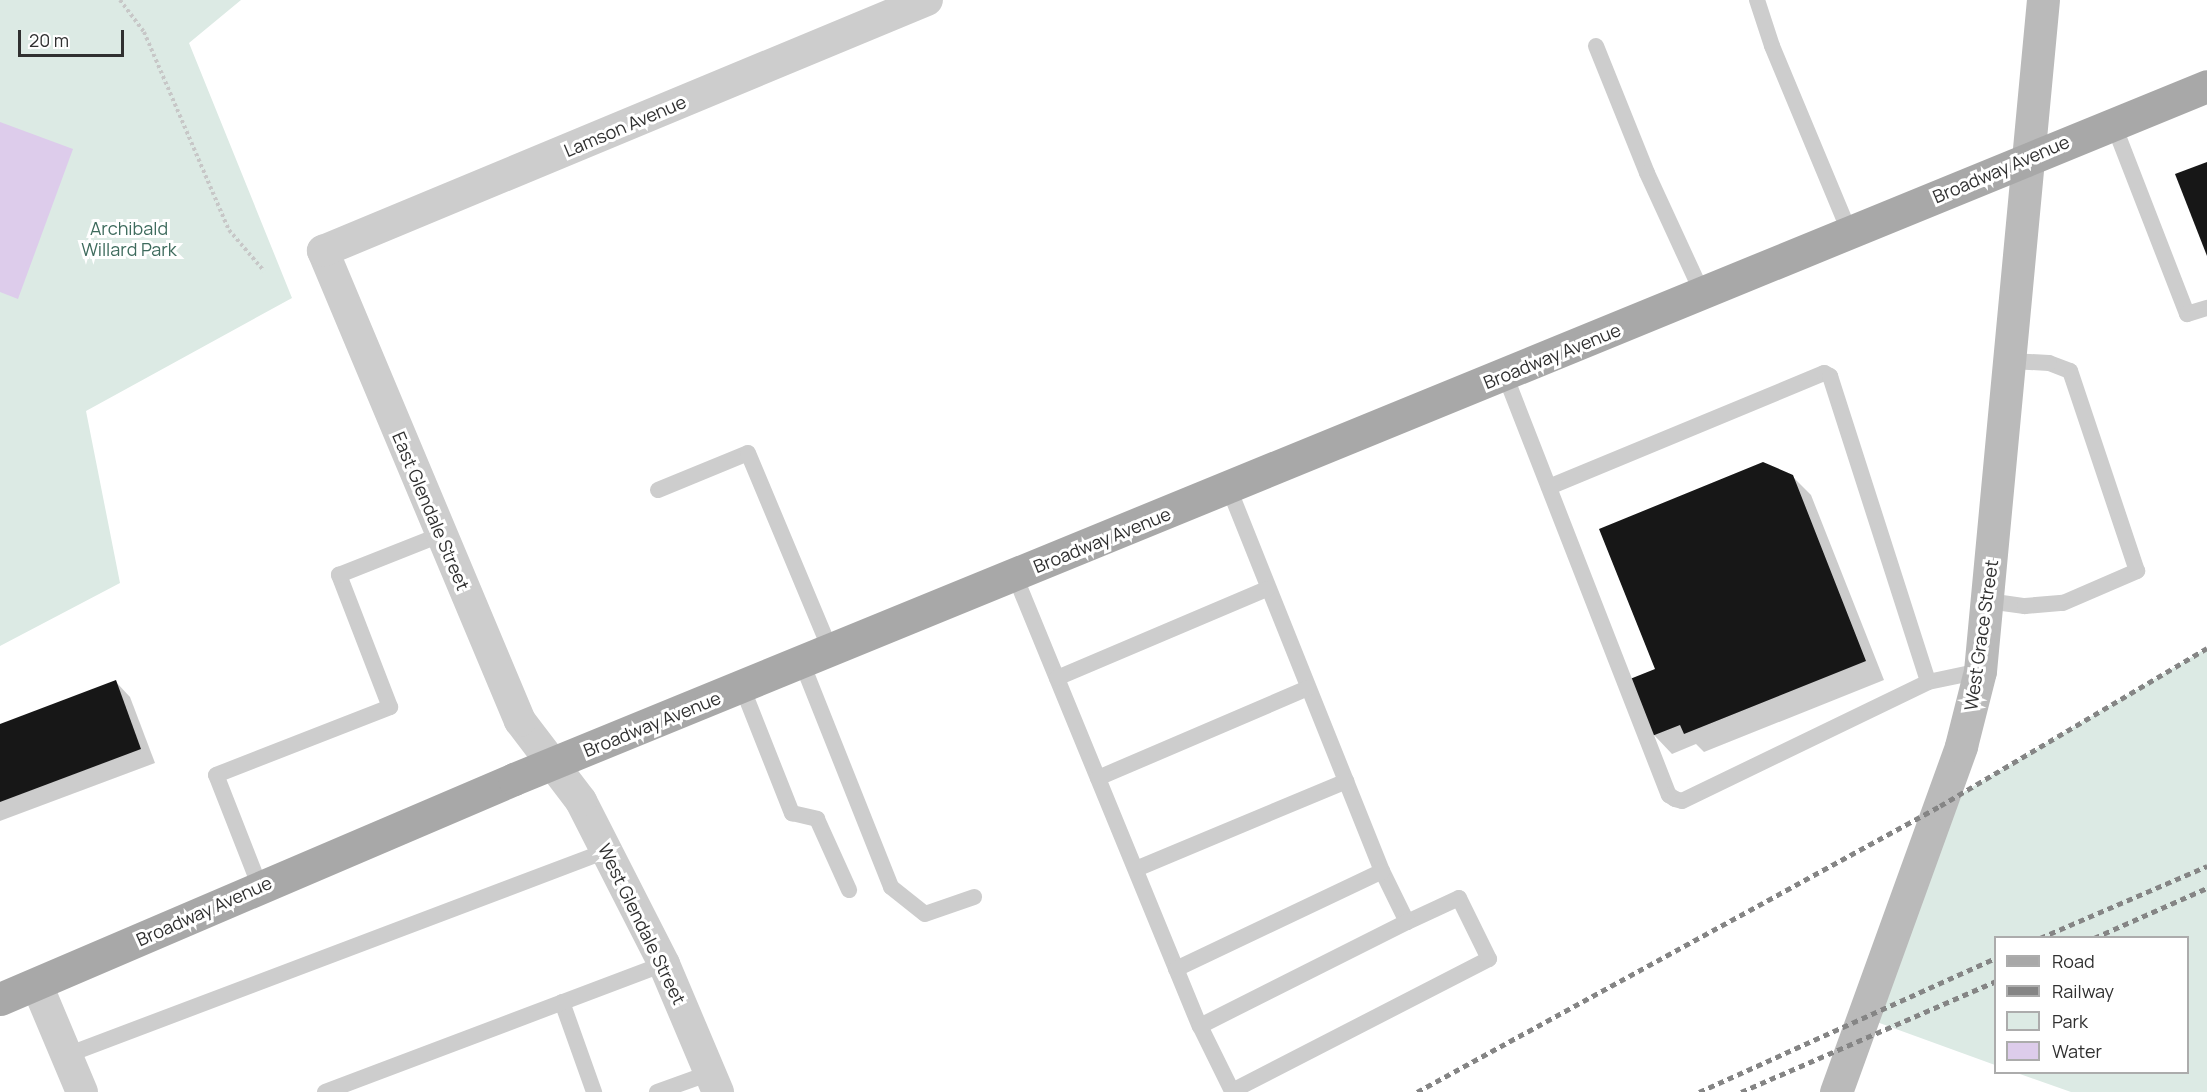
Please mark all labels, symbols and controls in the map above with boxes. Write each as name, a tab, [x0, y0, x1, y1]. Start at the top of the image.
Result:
scale bar	[21, 18, 128, 56]
text: 20 m	[29, 28, 69, 52]
street label: Lamson Avenue	[561, 91, 689, 161]
street label: Broadway Avenue	[1930, 131, 2072, 207]
park label: Archibald Willard Park	[81, 218, 177, 260]
street label: Broadway Avenue	[1480, 319, 1624, 393]
street label: East Glendale Street	[388, 428, 474, 594]
street label: Broadway Avenue	[1030, 503, 1174, 577]
street label: West Grace Street	[1960, 558, 2002, 712]
street label: Broadway Avenue	[580, 687, 724, 761]
street label: West Glendale Street	[594, 840, 690, 1008]
street label: Broadway Avenue	[133, 871, 275, 951]
legend	[1994, 936, 2189, 1074]
text: Road	[2052, 949, 2095, 973]
text: Railway	[2052, 979, 2114, 1003]
text: Park	[2052, 1009, 2088, 1033]
text: Water	[2052, 1039, 2102, 1063]

